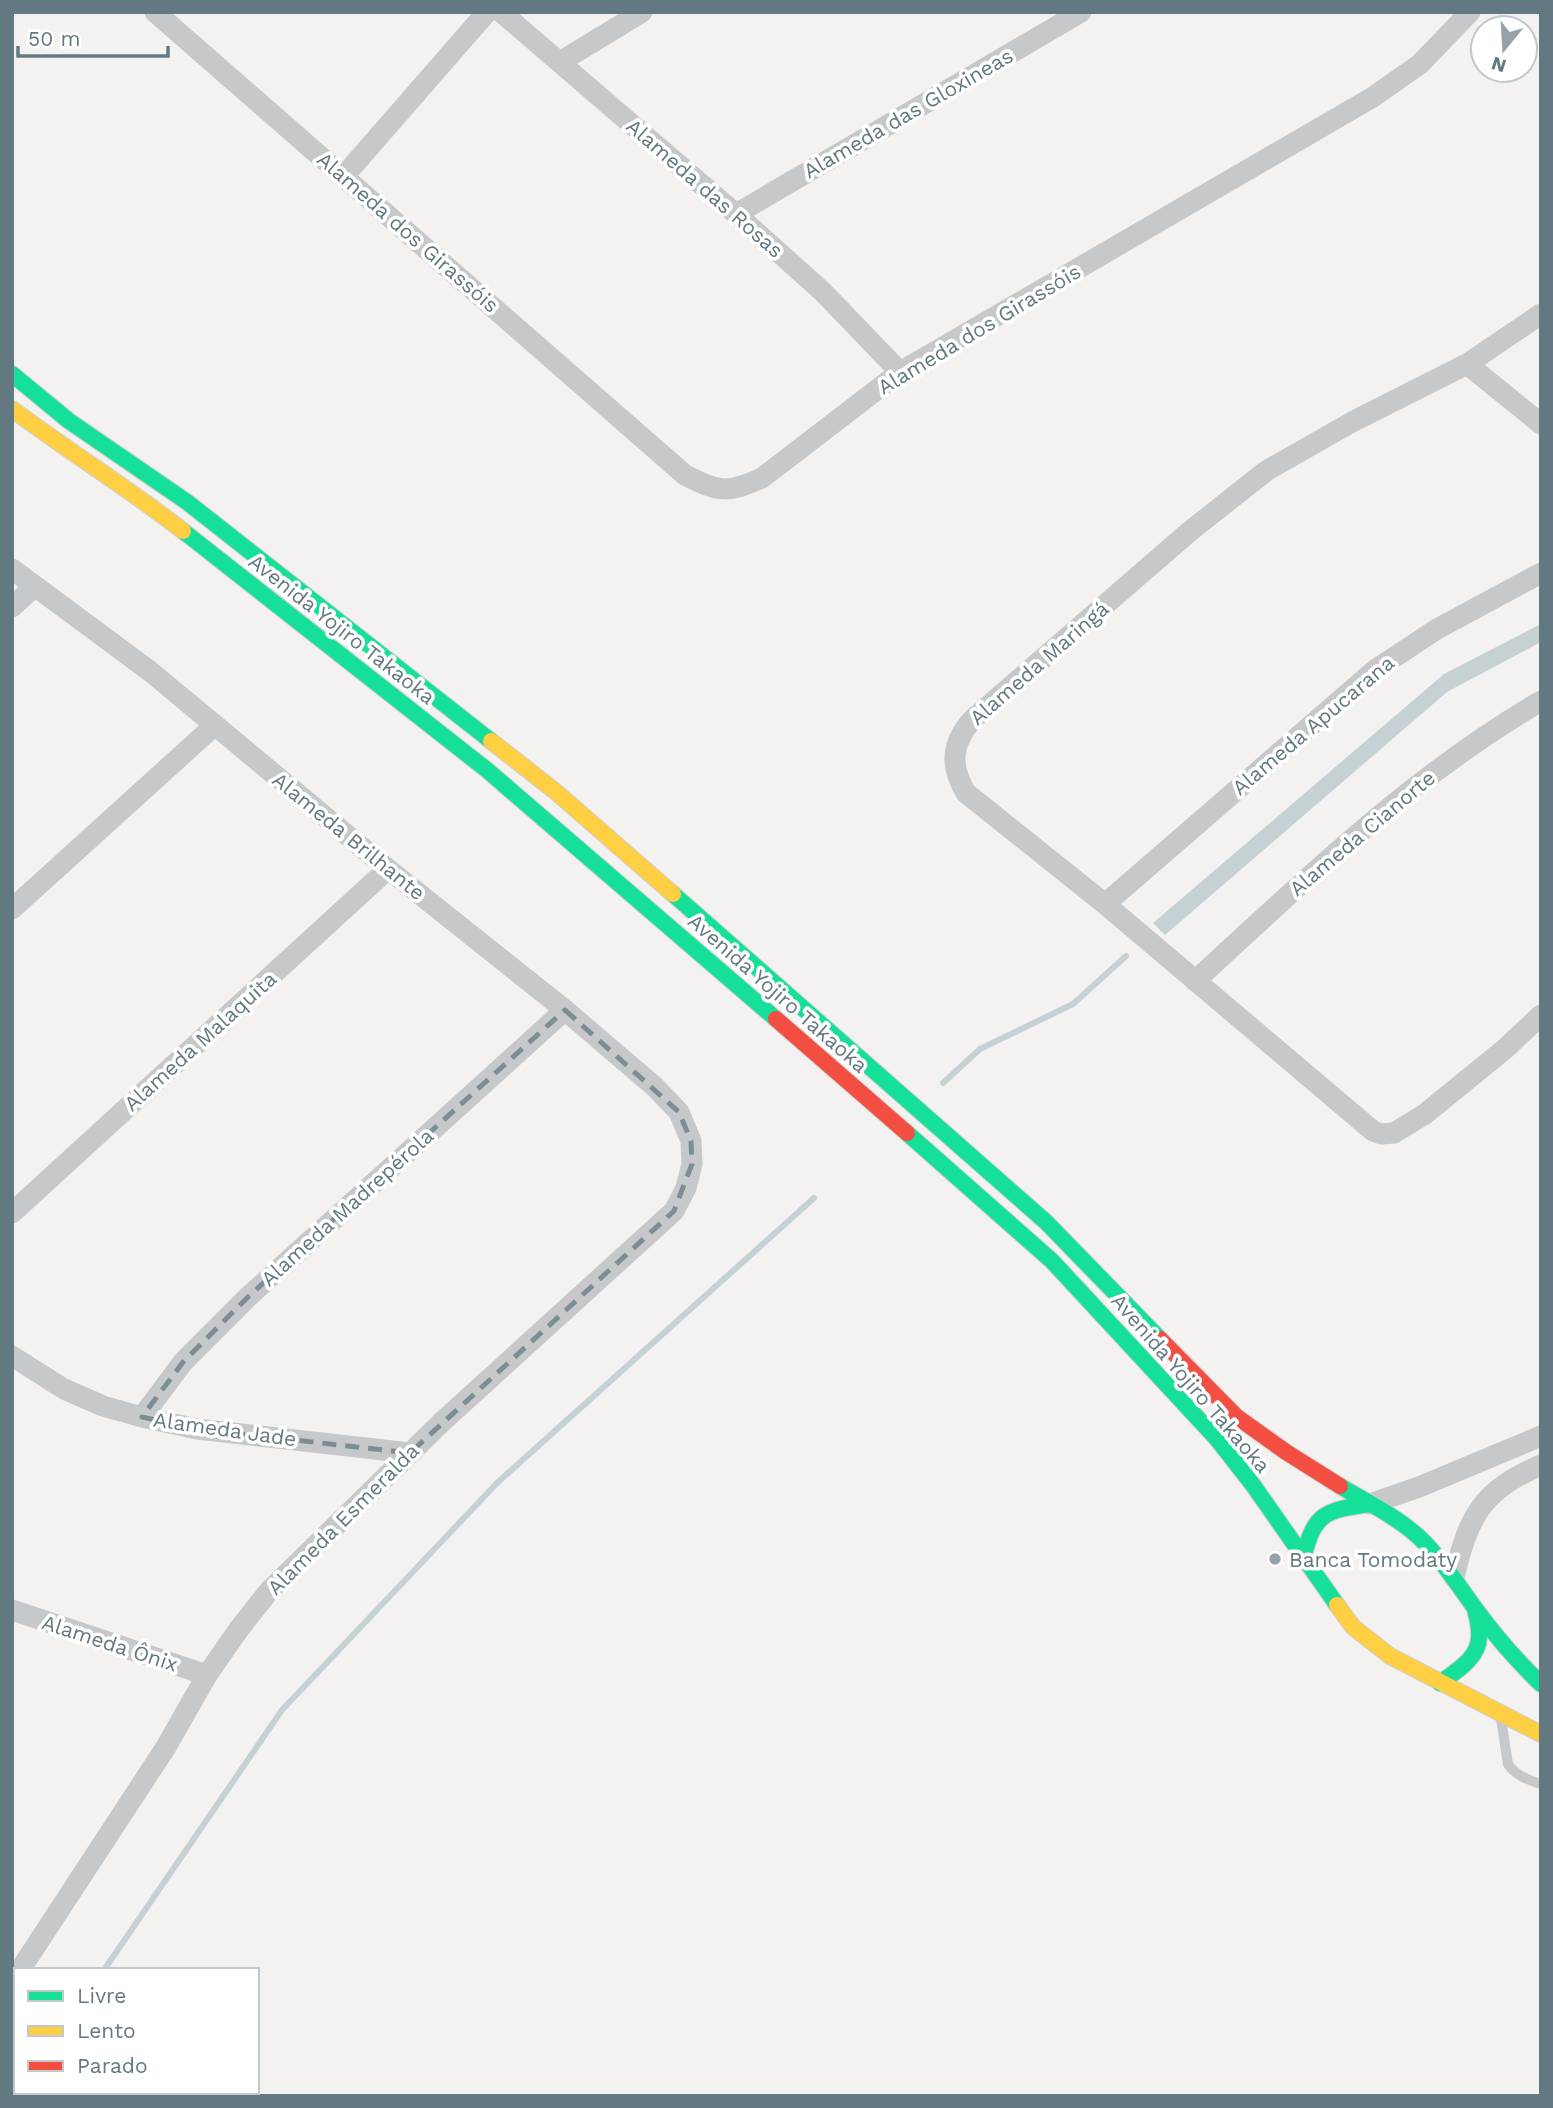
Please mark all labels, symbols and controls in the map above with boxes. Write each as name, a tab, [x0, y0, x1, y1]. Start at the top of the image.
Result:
scale bar	[18, 14, 168, 58]
north arrow	[1469, 14, 1539, 84]
text: 50 m	[28, 26, 80, 51]
street label: Alameda das Gloxineas	[799, 43, 1017, 183]
text: N	[1489, 52, 1509, 78]
street label: Alameda das Rosas	[621, 113, 789, 263]
street label: Alameda dos Girassóis	[312, 146, 504, 318]
street label: Alameda dos Girassóis	[873, 258, 1085, 400]
street label: Avenida Yojiro Takaoka	[244, 548, 440, 710]
street label: Alameda Maringá	[964, 596, 1114, 730]
street label: Alameda Apucarana	[1227, 650, 1399, 800]
street label: Alameda Cianorte	[1284, 765, 1440, 901]
street label: Alameda Brilhante	[268, 767, 430, 905]
street label: Avenida Yojiro Takaoka	[683, 908, 873, 1078]
street label: Alameda Malaquita	[119, 966, 281, 1116]
street label: Alameda Madrepérola	[256, 1123, 439, 1291]
street label: Avenida Yojiro Takaoka	[1106, 1288, 1276, 1478]
street label: Alameda Jade	[152, 1407, 298, 1451]
street label: Alameda Esmeralda	[262, 1438, 424, 1600]
place label: Banca Tomodaty	[1289, 1547, 1457, 1572]
marker: Banca Tomodaty	[1267, 1551, 1283, 1567]
street label: Alameda Ônix	[39, 1609, 181, 1677]
legend	[14, 1968, 259, 2094]
text: Livre	[77, 1983, 126, 2008]
text: Lento	[77, 2018, 136, 2043]
text: Parado	[77, 2053, 148, 2078]

